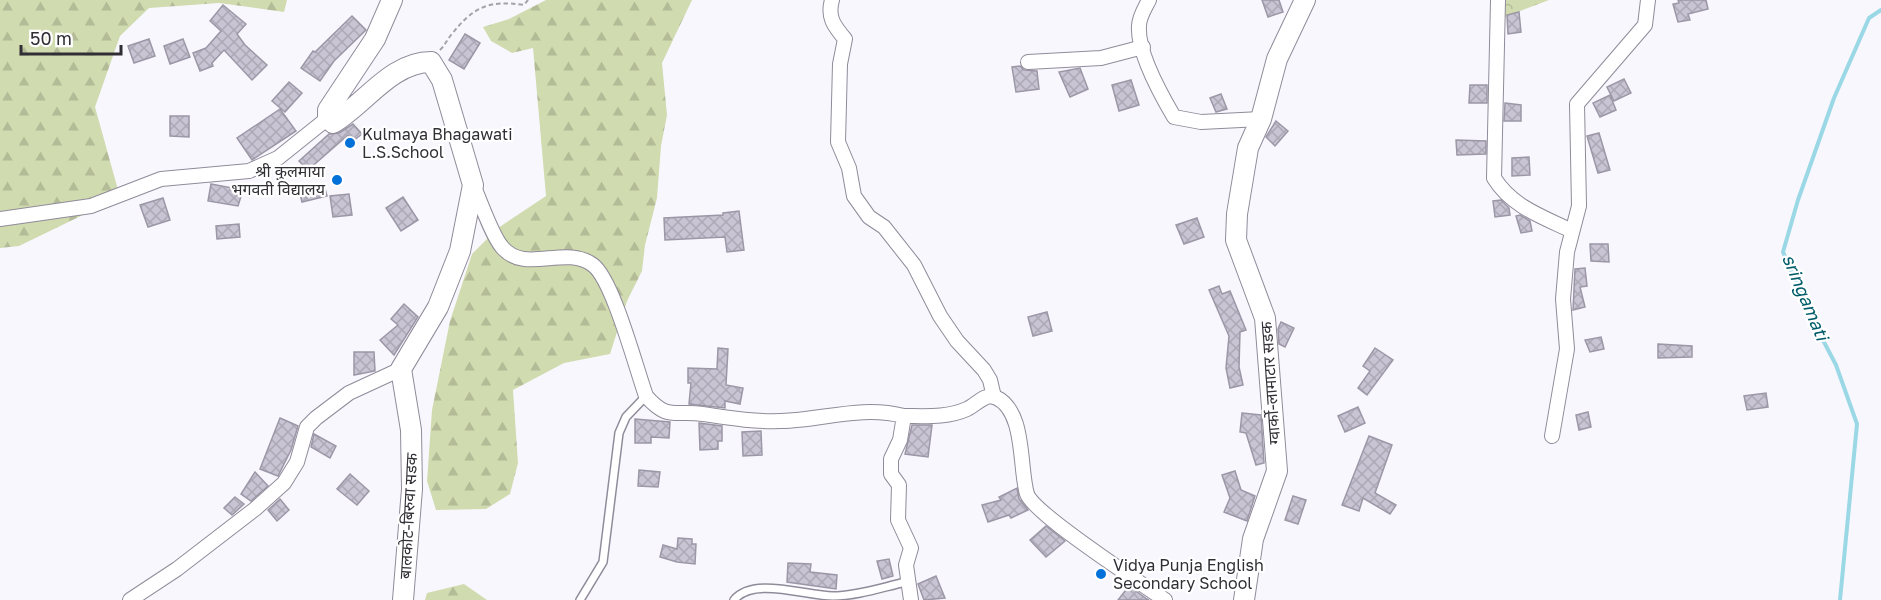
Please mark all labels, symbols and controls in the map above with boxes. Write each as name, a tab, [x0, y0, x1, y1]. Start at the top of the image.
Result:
scale bar	[21, 18, 122, 56]
text: 50 m	[30, 27, 72, 49]
place label: Kulmaya Bhagawati L.S.School	[362, 124, 512, 162]
marker: Kulmaya Bhagawati L.S.School	[343, 136, 357, 150]
place label: श्री कुलमाया भगवती विद्यालय	[231, 161, 326, 199]
marker: श्री कुलमाया भगवती विद्यालय	[330, 173, 344, 187]
water label: sringamati	[1778, 251, 1835, 345]
street label: ग्वार्को-लामाटार सडक	[1256, 320, 1284, 445]
street label: बालकोट-बिरुवा सडक	[395, 452, 421, 580]
place label: Vidya Punja English Secondary School	[1113, 555, 1264, 593]
marker: Vidya Punja English Secondary School	[1094, 567, 1108, 581]

